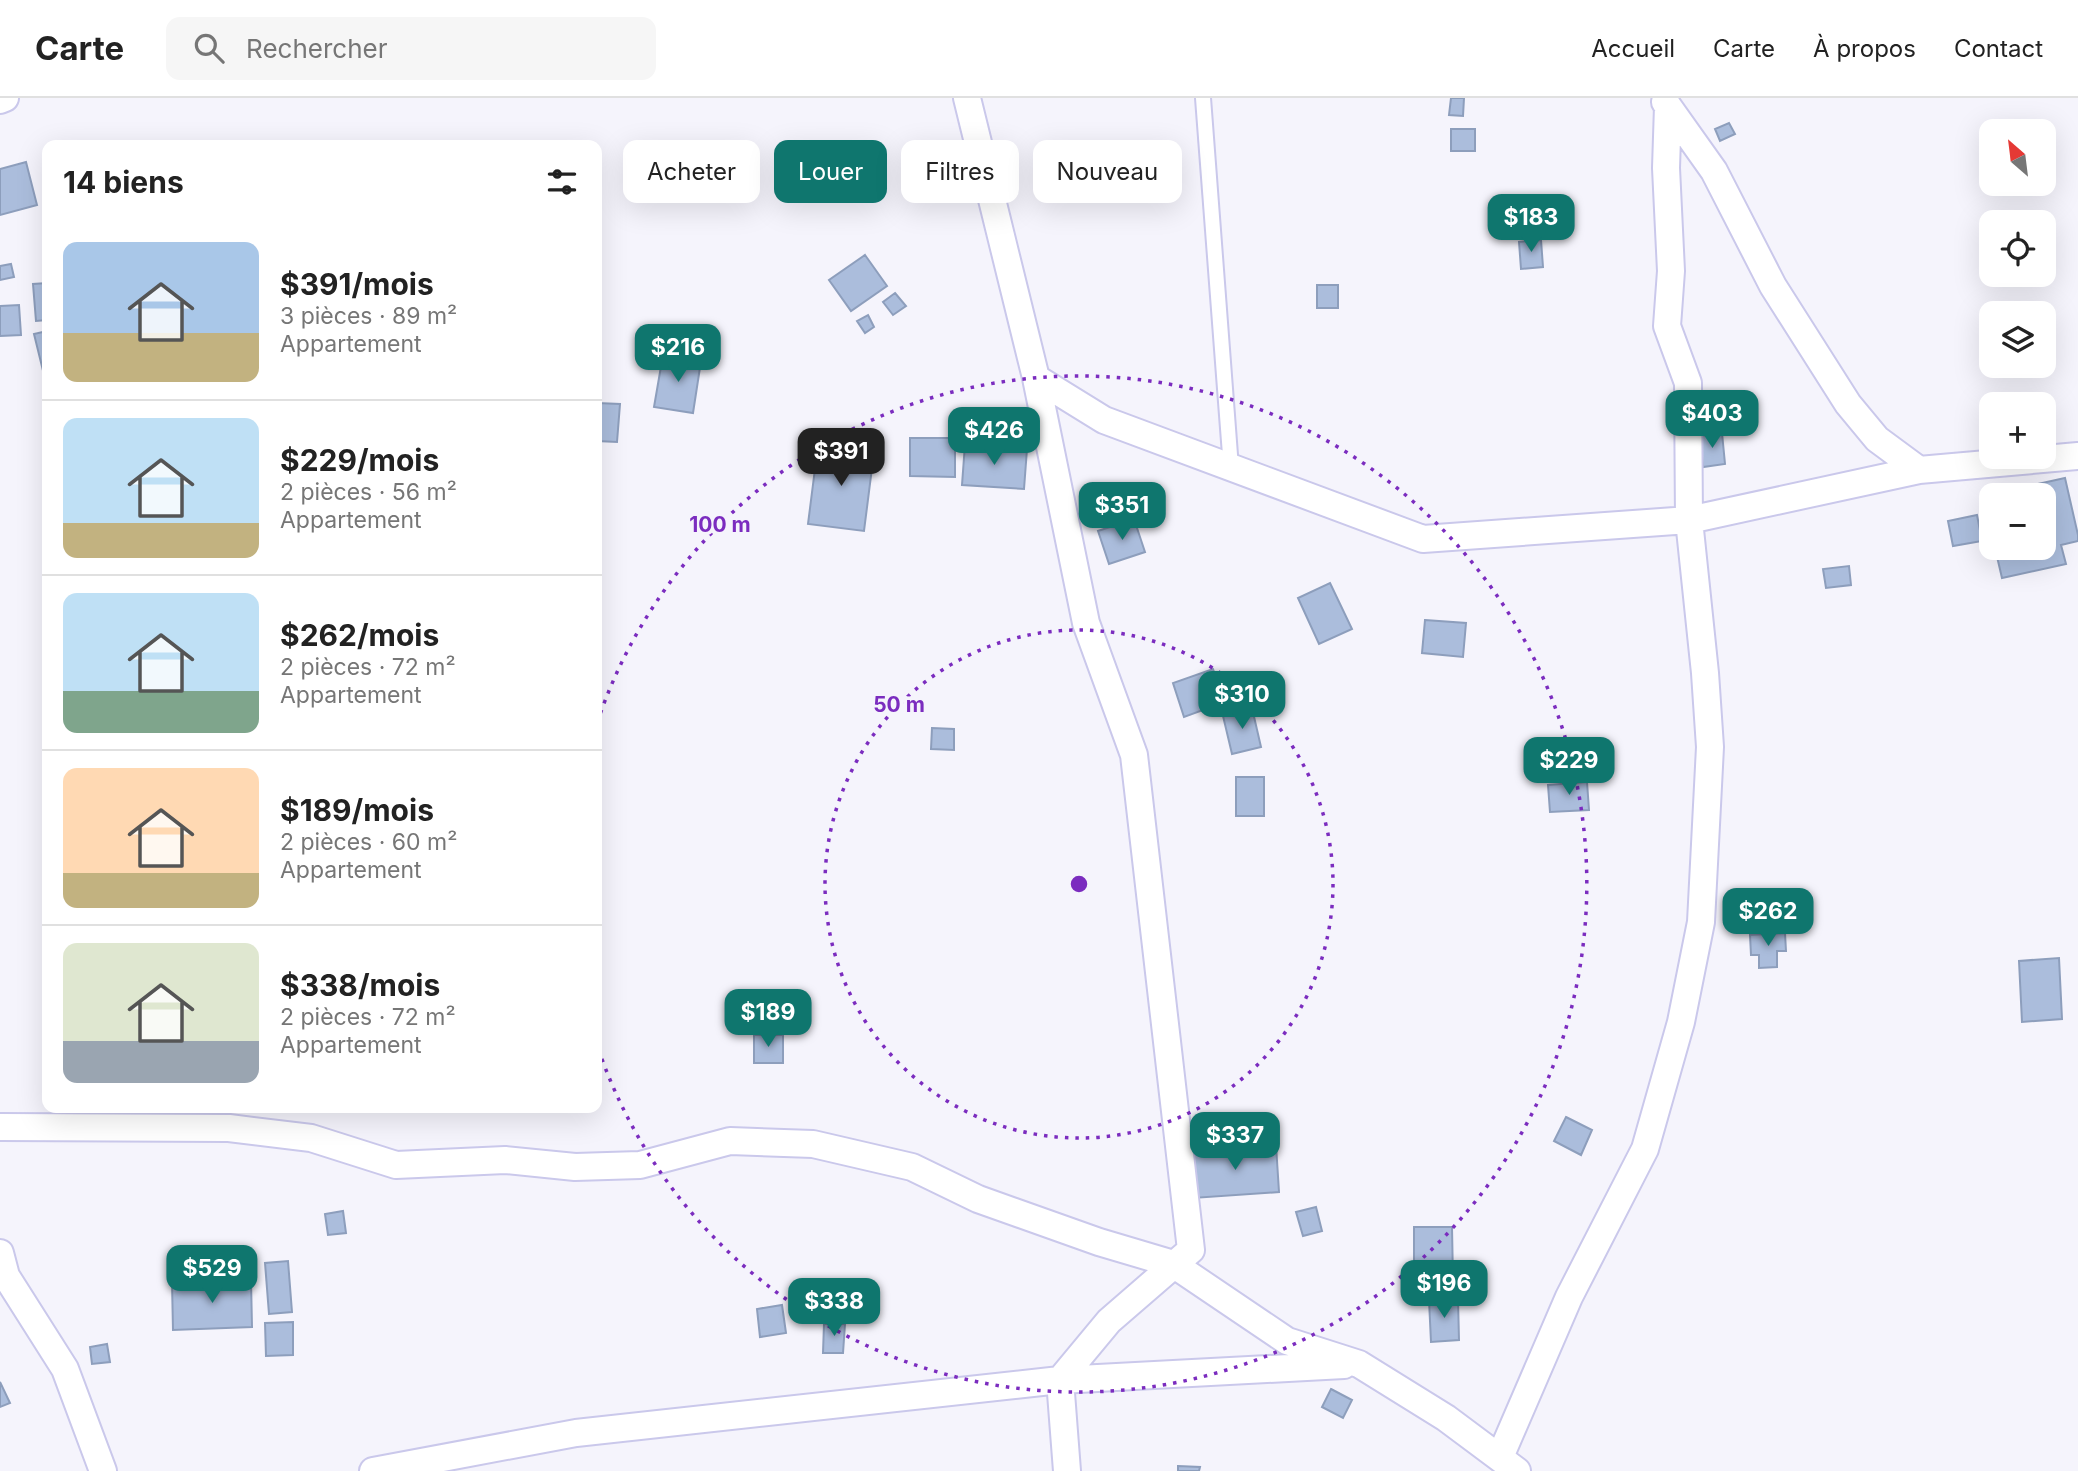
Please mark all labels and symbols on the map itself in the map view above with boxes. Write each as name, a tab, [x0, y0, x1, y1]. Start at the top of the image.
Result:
north arrow	[1979, 119, 2056, 196]
pin: $183	[1490, 194, 1572, 254]
pin: $216	[637, 324, 719, 384]
pin: $403	[1671, 390, 1753, 450]
pin: $426	[953, 408, 1035, 467]
pin: $391	[800, 428, 882, 488]
pin: $351	[1081, 482, 1163, 542]
text: 100 m	[689, 512, 751, 537]
pin: $310	[1201, 672, 1283, 731]
text: 50 m	[873, 692, 925, 717]
pin: $229	[1528, 738, 1610, 797]
centre of rings	[1067, 872, 1091, 896]
pin: $262	[1727, 888, 1809, 948]
pin: $189	[727, 990, 809, 1049]
pin: $337	[1194, 1112, 1276, 1172]
pin: $529	[171, 1246, 253, 1305]
pin: $196	[1403, 1260, 1485, 1320]
pin: $338	[793, 1278, 875, 1338]

